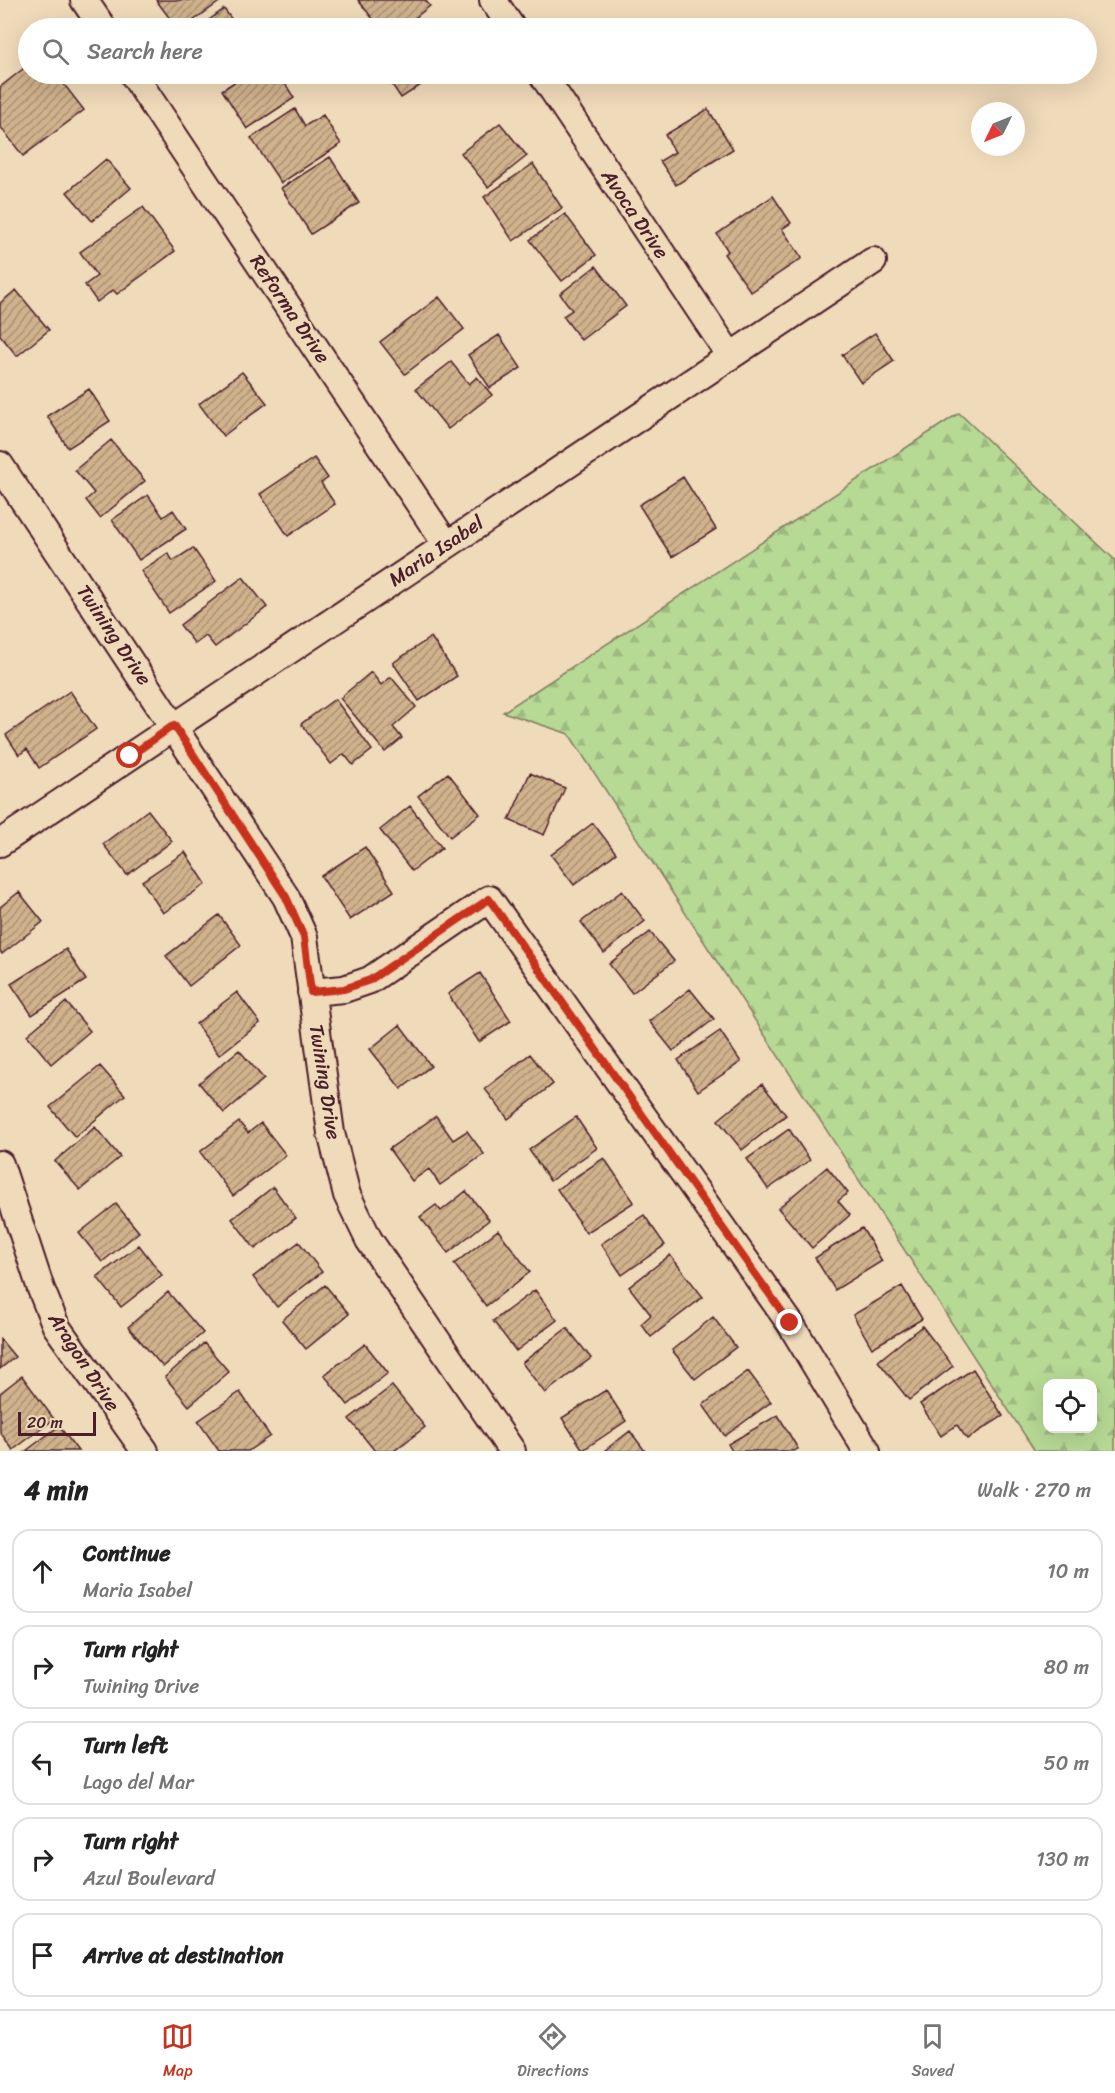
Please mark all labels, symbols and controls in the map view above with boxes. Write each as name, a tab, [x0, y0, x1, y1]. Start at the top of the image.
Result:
search box	[18, 18, 1097, 84]
text: Search here	[87, 32, 203, 71]
icon: search	[39, 35, 72, 68]
north arrow	[971, 102, 1025, 156]
street label: Avoca Drive	[591, 161, 678, 267]
street label: Reforma Drive	[240, 247, 340, 371]
street label: Maria Isabel	[381, 505, 492, 596]
street label: Twining Drive	[67, 577, 161, 693]
route start	[116, 742, 142, 768]
street label: Twining Drive	[299, 1022, 351, 1142]
street label: Aragon Drive	[38, 1304, 129, 1419]
route end	[776, 1309, 802, 1335]
map controls	[1043, 1379, 1097, 1433]
button: locate	[1043, 1379, 1097, 1433]
text: 20 m	[27, 1408, 63, 1437]
scale bar	[18, 1409, 96, 1436]
text: 4 min	[24, 1467, 88, 1513]
text: Walk · 270 m	[977, 1473, 1091, 1508]
text: Continue	[83, 1534, 171, 1573]
text: 10 m	[1047, 1554, 1089, 1589]
icon: ahead	[26, 1555, 59, 1588]
text: Maria Isabel	[83, 1573, 192, 1608]
text: Turn right	[83, 1630, 178, 1669]
text: 80 m	[1044, 1650, 1089, 1685]
icon: right	[26, 1651, 59, 1684]
text: Twining Drive	[83, 1669, 199, 1704]
text: Turn left	[83, 1726, 168, 1765]
text: 50 m	[1044, 1746, 1089, 1781]
icon: left	[26, 1747, 59, 1780]
text: Lago del Mar	[83, 1765, 193, 1800]
text: Turn right	[83, 1822, 178, 1861]
text: 130 m	[1036, 1842, 1089, 1877]
icon: right	[26, 1843, 59, 1876]
text: Azul Boulevard	[83, 1861, 215, 1896]
text: Arrive at destination	[83, 1936, 284, 1975]
icon: arrive	[26, 1939, 59, 1972]
tab: Map	[161, 2020, 194, 2085]
tab: Directions	[517, 2020, 589, 2085]
tab: Saved	[911, 2020, 954, 2085]

